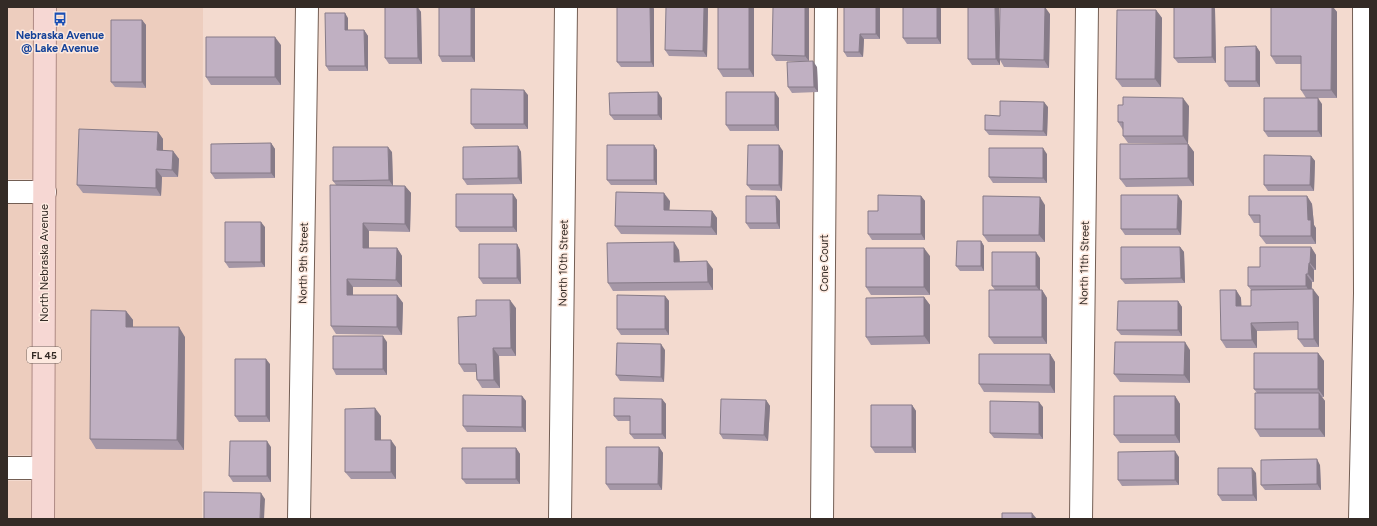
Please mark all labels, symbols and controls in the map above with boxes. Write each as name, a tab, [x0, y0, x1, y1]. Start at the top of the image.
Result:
bus stop icon: Nebraska Avenue @ Lake Avenue	[52, 11, 68, 27]
place label: Nebraska Avenue @ Lake Avenue	[16, 29, 104, 55]
street label: North Nebraska Avenue	[38, 204, 51, 322]
street label: North 10th Street	[556, 219, 571, 307]
street label: North 11th Street	[1077, 221, 1092, 305]
street label: North 9th Street	[296, 222, 311, 304]
street label: Cone Court	[818, 234, 831, 292]
road number: FL 45	[27, 347, 61, 363]

